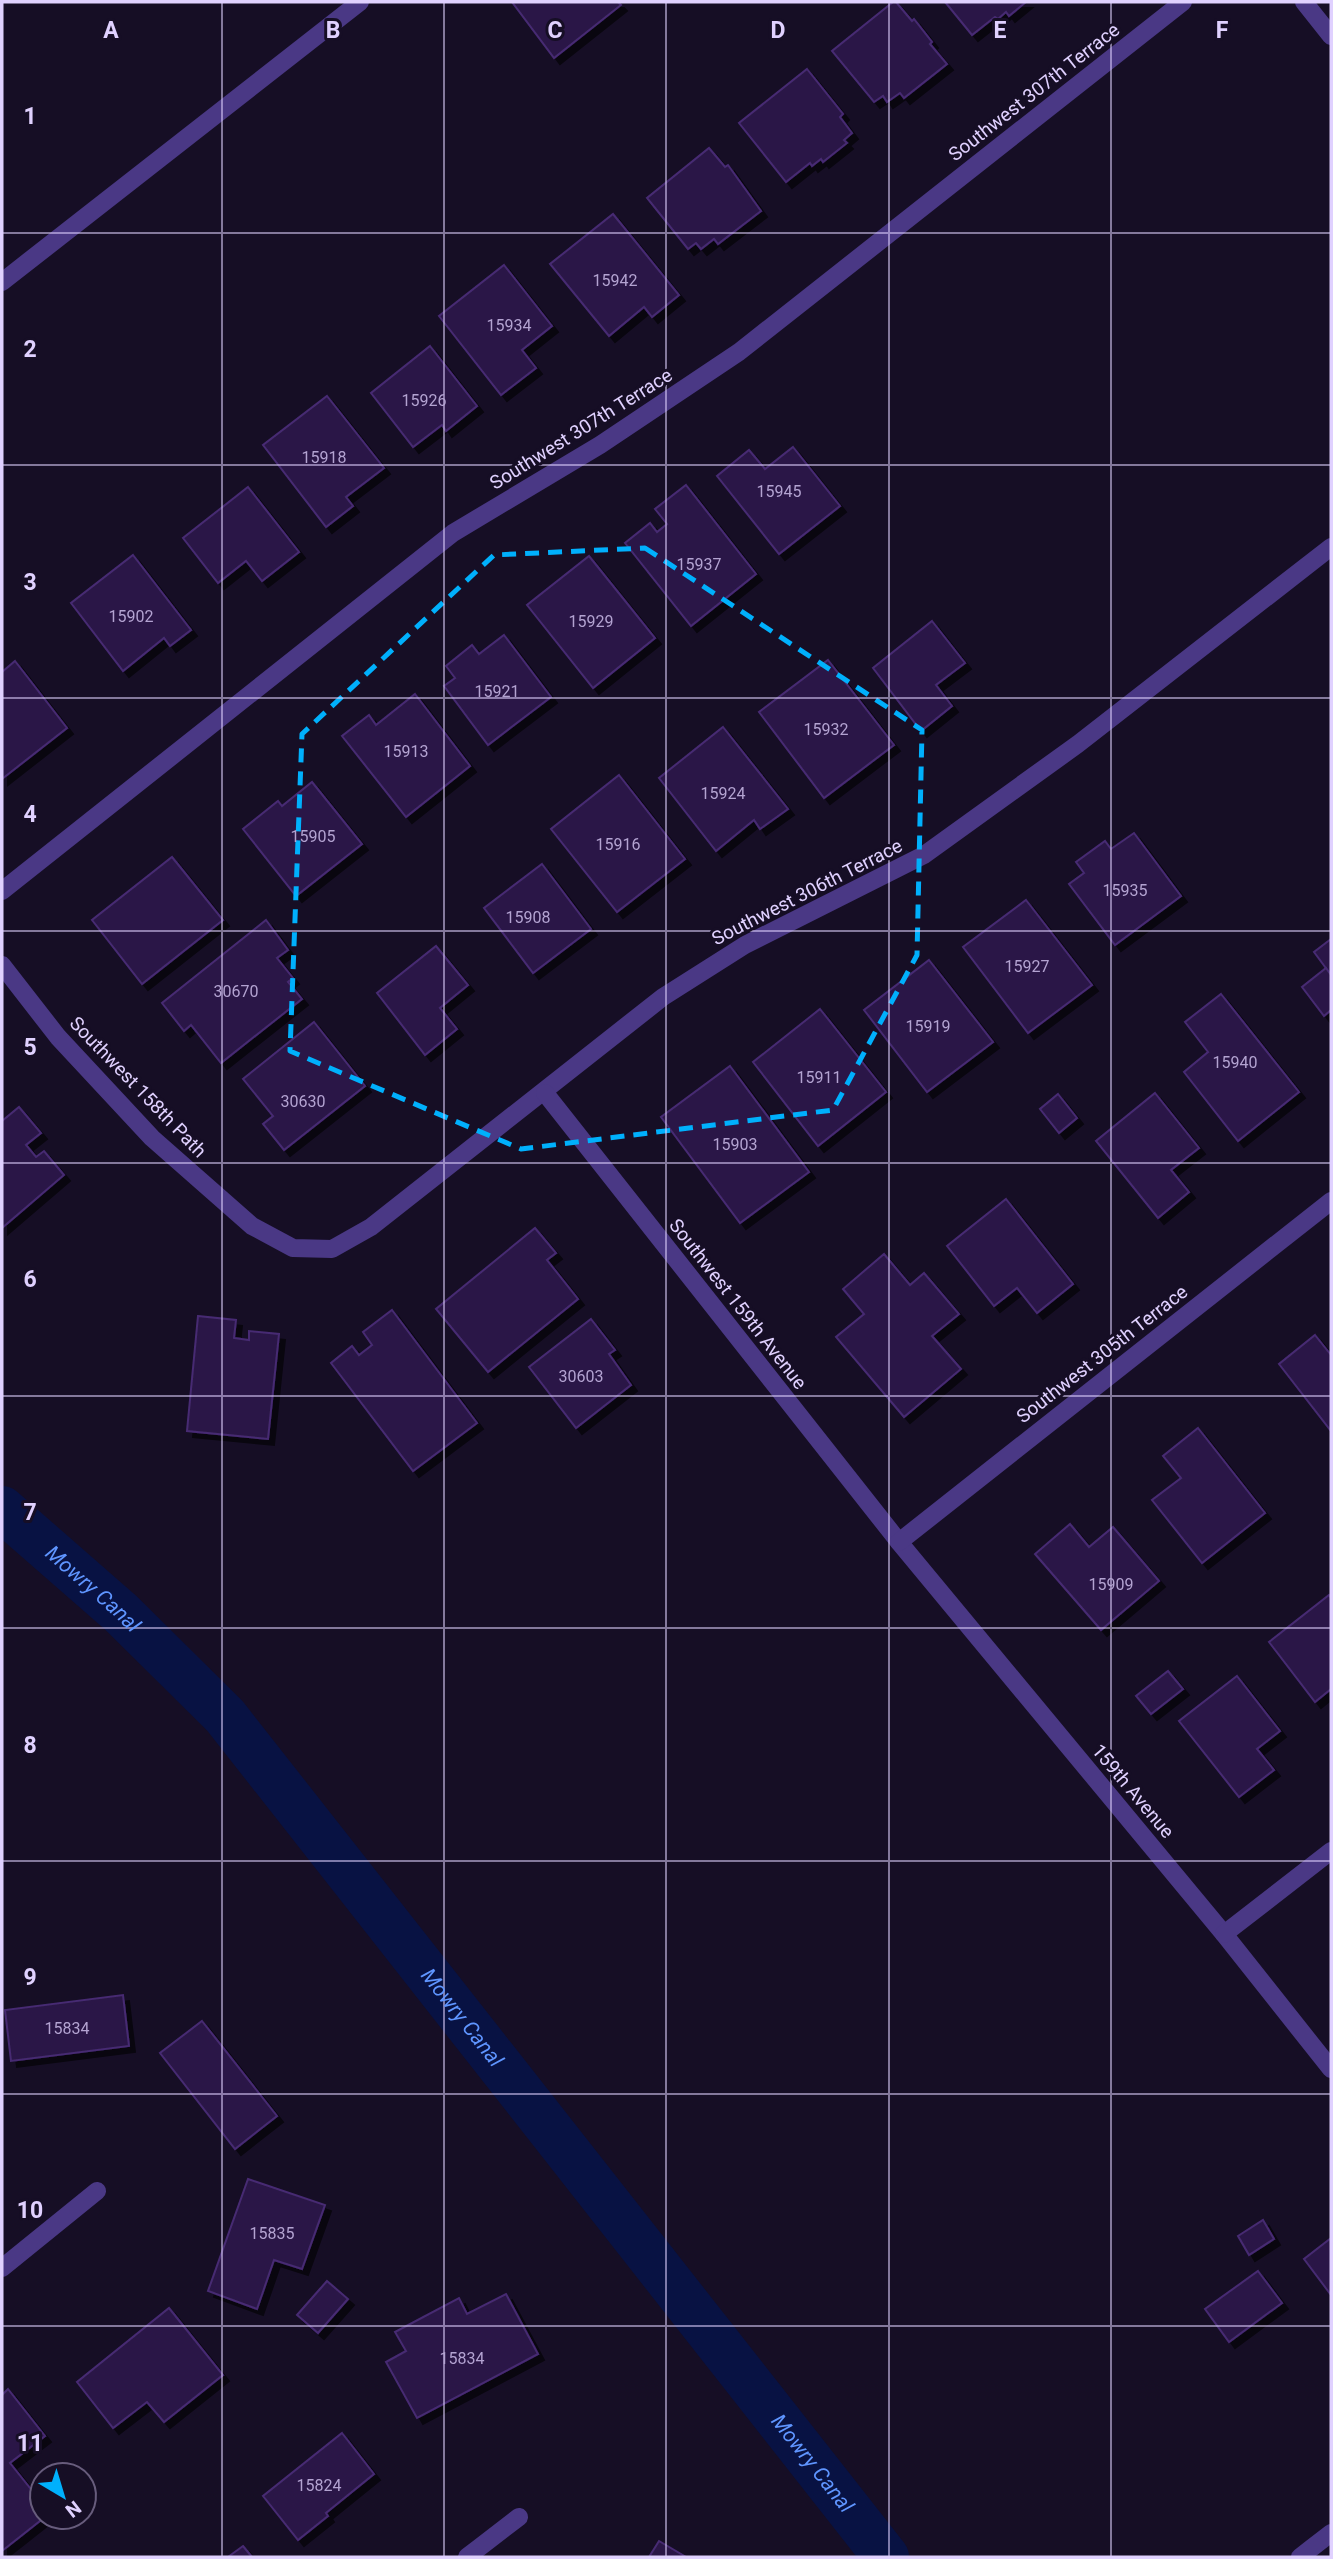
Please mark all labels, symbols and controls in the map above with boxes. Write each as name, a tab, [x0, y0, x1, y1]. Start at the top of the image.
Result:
text: A	[103, 17, 119, 44]
text: B	[326, 17, 340, 44]
text: C	[547, 17, 563, 44]
text: D	[771, 17, 785, 44]
text: E	[994, 17, 1007, 44]
text: F	[1216, 17, 1229, 44]
street label: Southwest 307th Terrace	[944, 18, 1124, 166]
text: 1	[23, 103, 37, 130]
house number: 15942	[593, 271, 637, 290]
house number: 15934	[487, 316, 531, 335]
text: 2	[23, 336, 37, 363]
street label: Southwest 307th Terrace	[486, 363, 676, 495]
house number: 15926	[402, 391, 446, 410]
house number: 15918	[302, 448, 346, 467]
house number: 15945	[757, 482, 801, 501]
house number: 15937	[677, 555, 721, 574]
text: 3	[23, 569, 37, 596]
house number: 15902	[109, 607, 153, 626]
house number: 15929	[569, 612, 613, 631]
house number: 15921	[475, 682, 519, 701]
house number: 15932	[804, 720, 848, 739]
house number: 15913	[384, 742, 428, 761]
house number: 15924	[701, 784, 745, 803]
text: 4	[23, 801, 37, 828]
house number: 15905	[291, 827, 335, 846]
street label: Southwest 306th Terrace	[708, 834, 906, 950]
house number: 15916	[596, 835, 640, 854]
house number: 15935	[1103, 881, 1147, 900]
house number: 15908	[506, 908, 550, 927]
house number: 15927	[1005, 957, 1049, 976]
house number: 30670	[214, 982, 258, 1001]
street label: Southwest 158th Path	[65, 1012, 211, 1162]
house number: 15919	[906, 1017, 950, 1036]
text: 5	[23, 1034, 37, 1061]
house number: 15940	[1213, 1053, 1257, 1072]
house number: 15911	[797, 1068, 841, 1087]
house number: 30630	[281, 1092, 325, 1111]
house number: 15903	[713, 1135, 757, 1154]
street label: Southwest 159th Avenue	[664, 1214, 812, 1394]
text: 6	[23, 1266, 37, 1293]
street label: Southwest 305th Terrace	[1012, 1280, 1192, 1428]
house number: 30603	[559, 1367, 603, 1386]
text: 7	[23, 1499, 37, 1526]
water label: Mowry Canal	[41, 1541, 146, 1638]
house number: 15909	[1089, 1575, 1133, 1594]
text: 8	[23, 1732, 37, 1759]
street label: 159th Avenue	[1087, 1739, 1179, 1843]
text: 9	[23, 1964, 37, 1991]
water label: Mowry Canal	[416, 1964, 509, 2072]
house number: 15834	[45, 2019, 89, 2038]
text: 10	[17, 2197, 43, 2224]
house number: 15835	[250, 2224, 294, 2243]
house number: 15834	[440, 2349, 484, 2368]
water label: Mowry Canal	[766, 2409, 859, 2518]
text: 11	[17, 2430, 43, 2457]
north arrow	[28, 2461, 98, 2531]
house number: 15824	[297, 2476, 341, 2495]
text: N	[61, 2496, 86, 2522]

